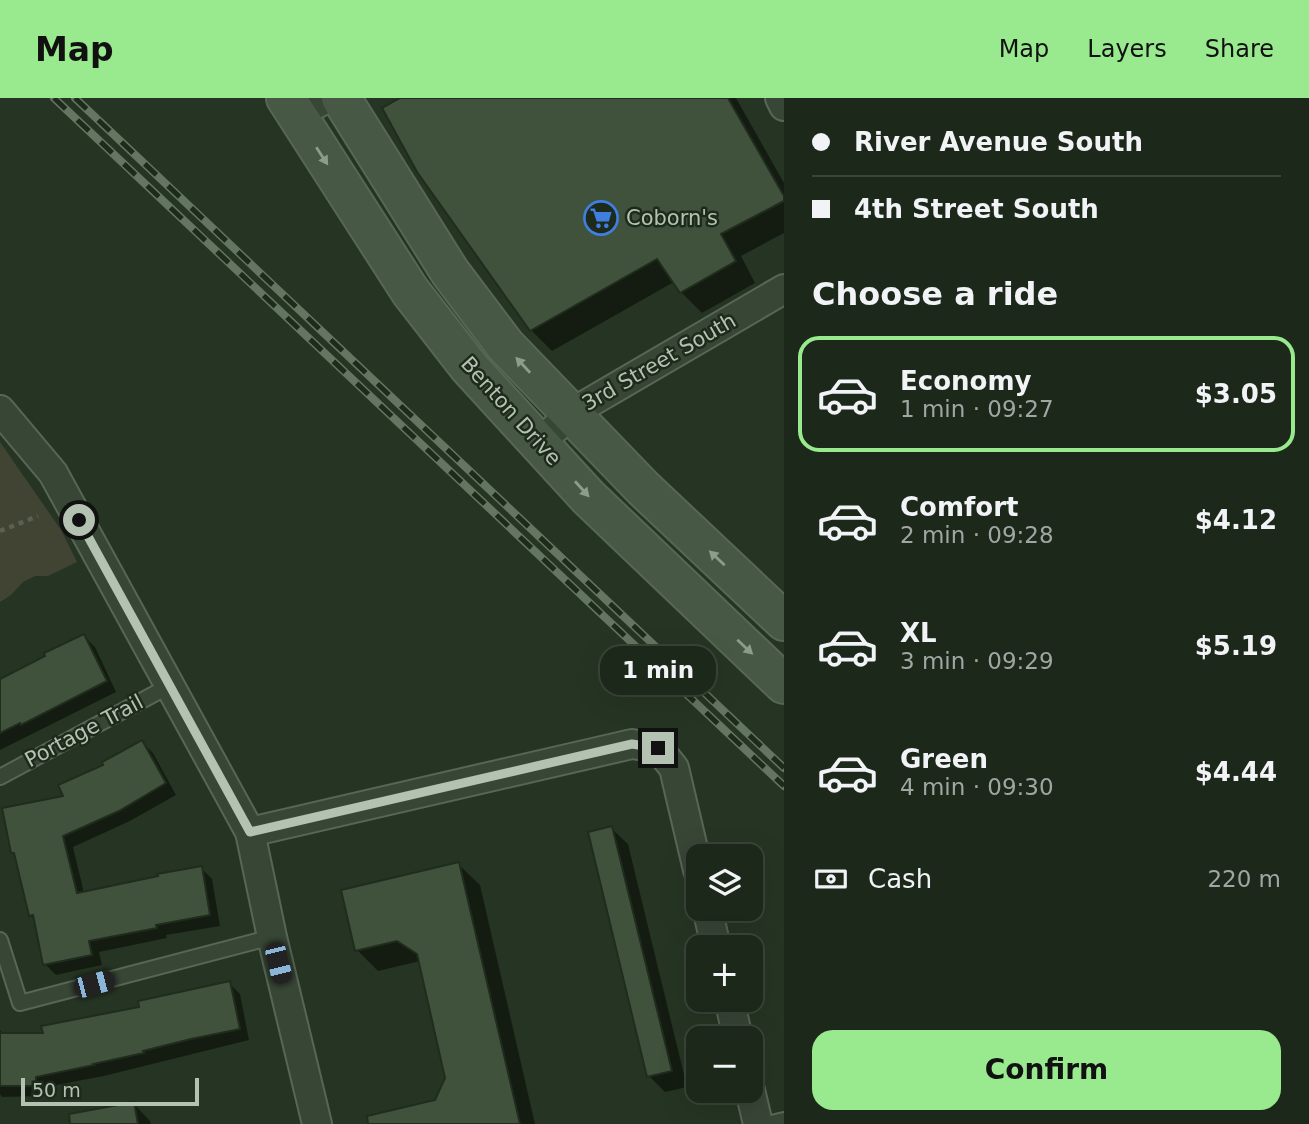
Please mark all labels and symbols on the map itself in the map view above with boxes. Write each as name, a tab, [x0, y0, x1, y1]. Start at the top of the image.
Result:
one-way arrow	[315, 147, 329, 165]
supermarket icon: Coborn's	[582, 199, 620, 237]
place label: Coborn's	[626, 206, 718, 230]
street label: 3rd Street South	[578, 308, 740, 416]
street label: Benton Drive	[456, 352, 566, 470]
one-way arrow	[514, 356, 531, 373]
one-way arrow	[573, 480, 589, 497]
route start	[63, 504, 95, 536]
one-way arrow	[709, 550, 726, 566]
one-way arrow	[736, 639, 754, 655]
callout: 1 min	[600, 646, 716, 696]
street label: Portage Trail	[21, 690, 147, 772]
route end	[642, 732, 674, 764]
car	[263, 940, 294, 986]
car	[71, 968, 118, 1000]
scale bar	[21, 1075, 200, 1107]

